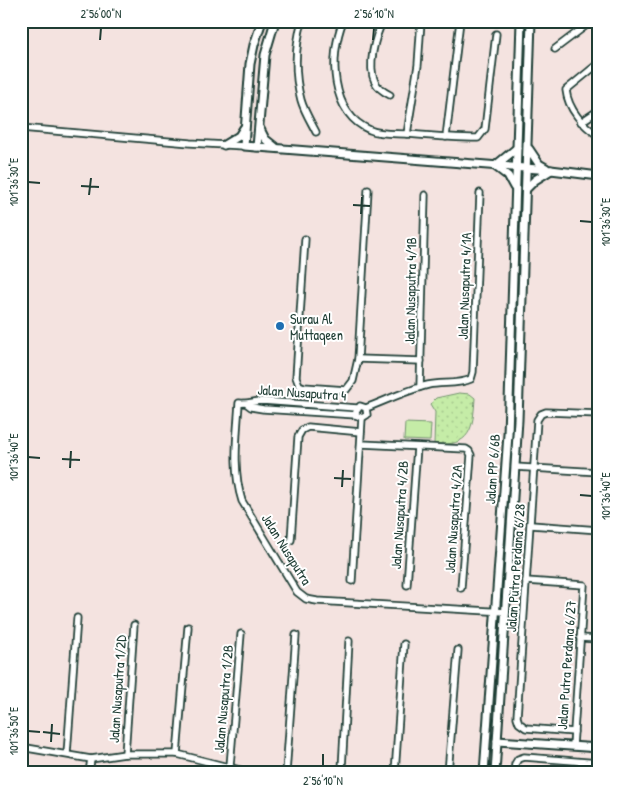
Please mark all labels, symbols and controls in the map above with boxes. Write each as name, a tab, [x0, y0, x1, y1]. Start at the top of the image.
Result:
text: 2°56'00"N	[80, 5, 122, 22]
text: 2°56'10"N	[354, 5, 394, 22]
text: 101°36'30"E	[5, 157, 22, 206]
text: 101°36'30"E	[597, 197, 614, 246]
street label: Jalan Nusaputra 4/1A	[453, 232, 476, 340]
street label: Jalan Nusaputra 4/1B	[400, 237, 421, 345]
place label: Surau Al Muttaqeen	[290, 309, 343, 345]
marker: Surau Al Muttaqeen	[274, 320, 286, 332]
street label: Jalan Nusaputra 4	[257, 379, 347, 406]
text: 101°36'40"E	[5, 432, 22, 481]
street label: Jalan PP 6/6B	[480, 433, 504, 505]
street label: Jalan Nusaputra 4/2B	[386, 460, 413, 570]
street label: Jalan Nusaputra 4/2A	[440, 464, 467, 574]
text: 101°36'40"E	[597, 471, 614, 520]
street label: Jalan Putra Perdana 6/28	[501, 503, 529, 633]
street label: Jalan Nusaputra	[257, 510, 317, 589]
street label: Jalan Putra Perdana 6/27	[552, 600, 580, 730]
street label: Jalan Nusaputra 1/2D	[104, 634, 131, 744]
street label: Jalan Nusaputra 1/2B	[209, 644, 238, 754]
text: 101°36'50"E	[5, 706, 22, 755]
text: 2°56'10"N	[303, 772, 343, 789]

